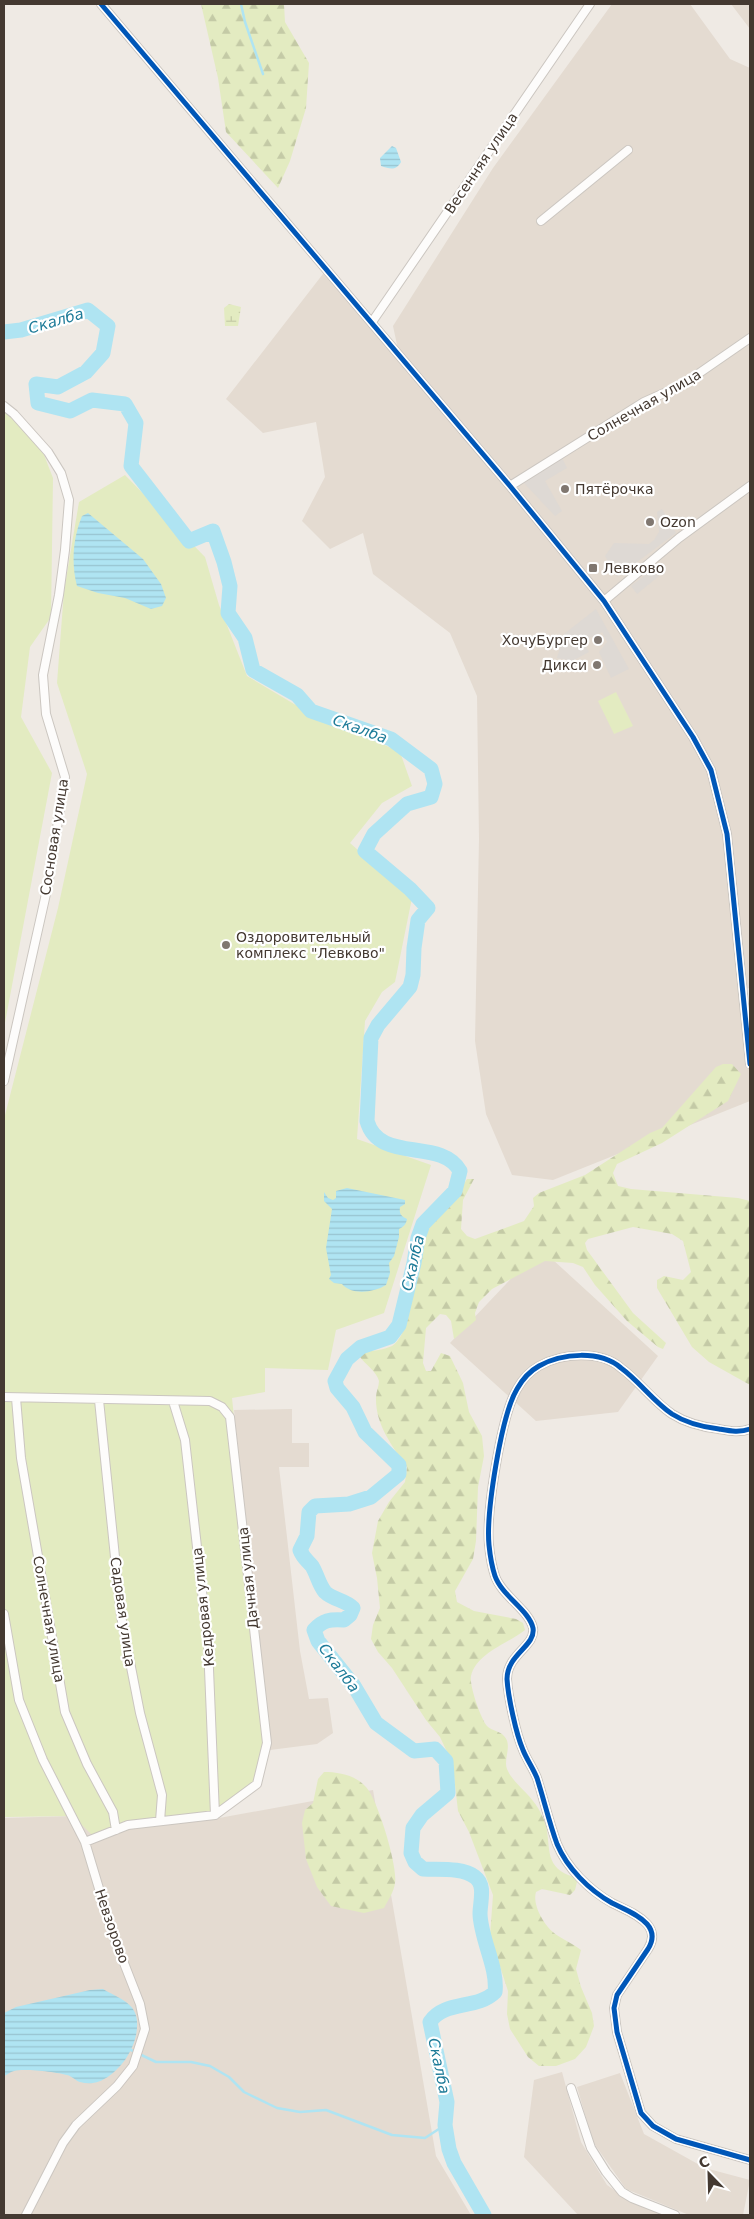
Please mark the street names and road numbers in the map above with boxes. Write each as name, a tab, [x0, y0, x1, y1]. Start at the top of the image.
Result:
street label: Весенняя улица	[441, 109, 521, 217]
street label: Солнечная улица	[584, 366, 704, 444]
street label: Сосновая улица	[37, 778, 71, 896]
street label: Дачная улица	[235, 1526, 261, 1630]
street label: Кедровая улица	[189, 1547, 217, 1667]
street label: Солнечная улица	[30, 1554, 68, 1684]
street label: Садовая улица	[107, 1556, 139, 1668]
street label: Невзорово	[92, 1887, 132, 1965]

